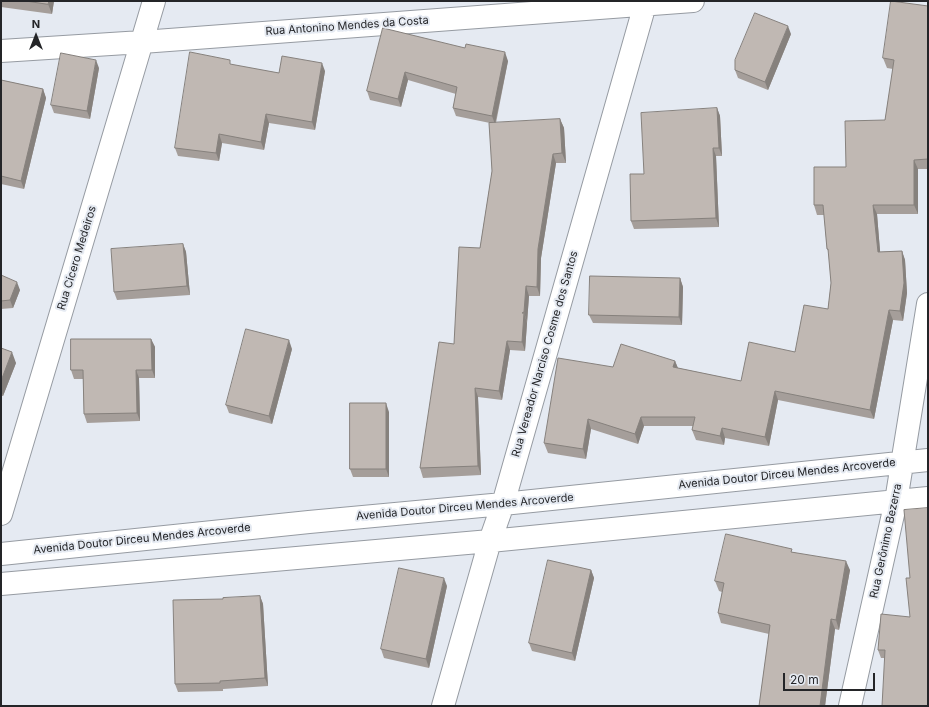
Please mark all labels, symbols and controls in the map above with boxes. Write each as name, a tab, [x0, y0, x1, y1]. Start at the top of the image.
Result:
street label: Rua Antonino Mendes da Costa	[265, 14, 429, 38]
north arrow	[16, 16, 56, 56]
text: N	[32, 17, 40, 31]
street label: Rua Cícero Medeiros	[55, 204, 99, 312]
street label: Rua Vereador Narciso Cosme dos Santos	[509, 249, 581, 459]
street label: Avenida Doutor Dirceu Mendes Arcoverde	[678, 456, 896, 492]
street label: Rua Gerônimo Bezerra	[867, 482, 905, 600]
street label: Avenida Doutor Dirceu Mendes Arcoverde	[356, 491, 574, 523]
street label: Avenida Doutor Dirceu Mendes Arcoverde	[33, 521, 251, 557]
scale bar	[785, 665, 877, 691]
text: 20 m	[790, 672, 819, 687]

